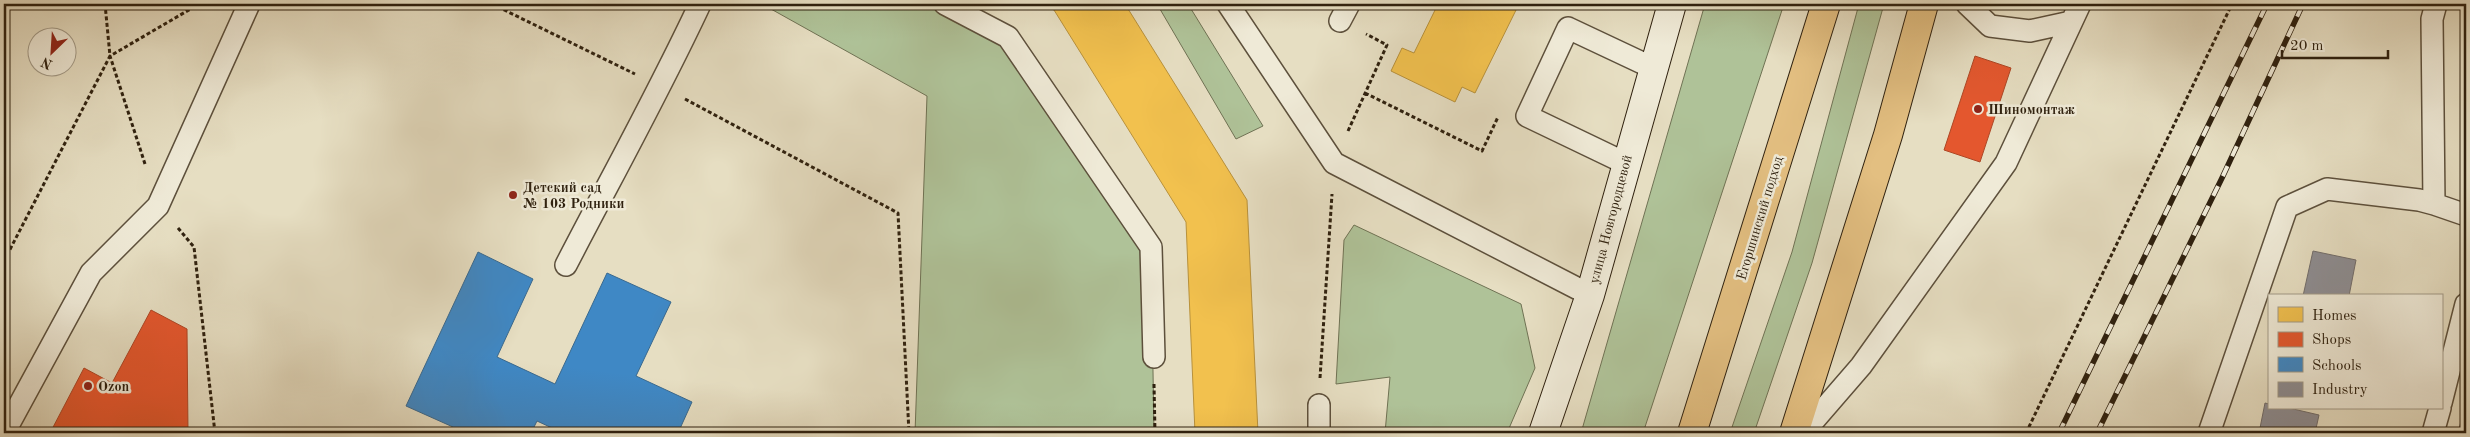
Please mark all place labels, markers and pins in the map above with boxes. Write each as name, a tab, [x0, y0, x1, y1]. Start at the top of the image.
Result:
marker: Шиномонтаж	[1972, 103, 1984, 115]
place label: Шиномонтаж	[1988, 103, 2075, 117]
place label: Детский сад № 103 Родники	[523, 181, 624, 211]
marker: Детский сад № 103 Родники	[507, 189, 519, 201]
marker: Ozon	[82, 380, 94, 392]
place label: Ozon	[98, 380, 129, 394]

